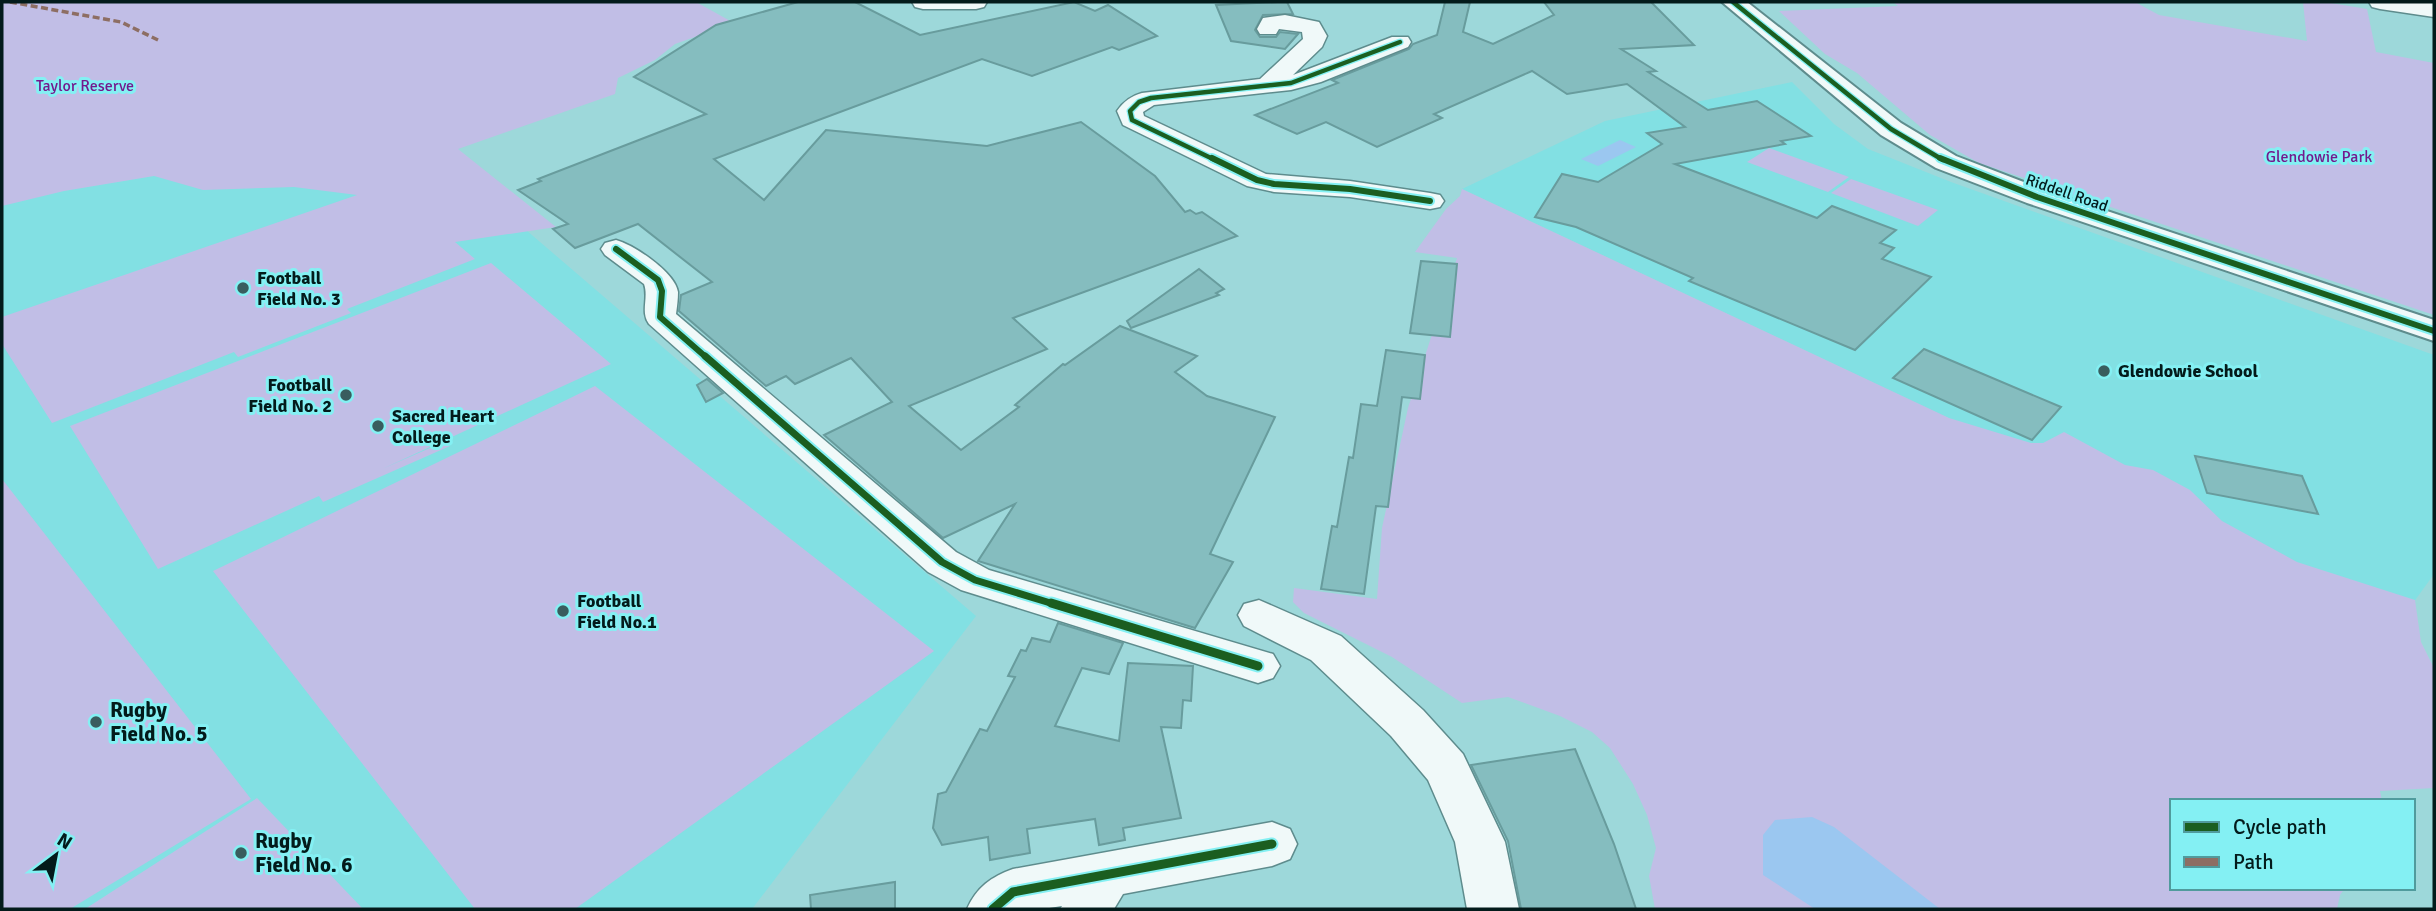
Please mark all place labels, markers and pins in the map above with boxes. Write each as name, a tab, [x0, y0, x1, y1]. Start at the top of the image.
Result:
place label: Football Field No. 3	[257, 267, 341, 310]
marker: Football Field No. 3	[235, 280, 251, 296]
place label: Glendowie School	[2118, 360, 2258, 382]
marker: Glendowie School	[2096, 363, 2112, 379]
place label: Football Field No. 2	[248, 374, 332, 417]
marker: Football Field No. 2	[338, 387, 354, 403]
place label: Sacred Heart College	[392, 405, 495, 448]
marker: Sacred Heart College	[370, 418, 386, 434]
place label: Football Field No.1	[577, 590, 657, 633]
marker: Football Field No.1	[555, 603, 571, 619]
place label: Rugby Field No. 5	[110, 697, 208, 747]
marker: Rugby Field No. 5	[88, 714, 104, 730]
place label: Rugby Field No. 6	[255, 828, 353, 878]
marker: Rugby Field No. 6	[233, 845, 249, 861]

